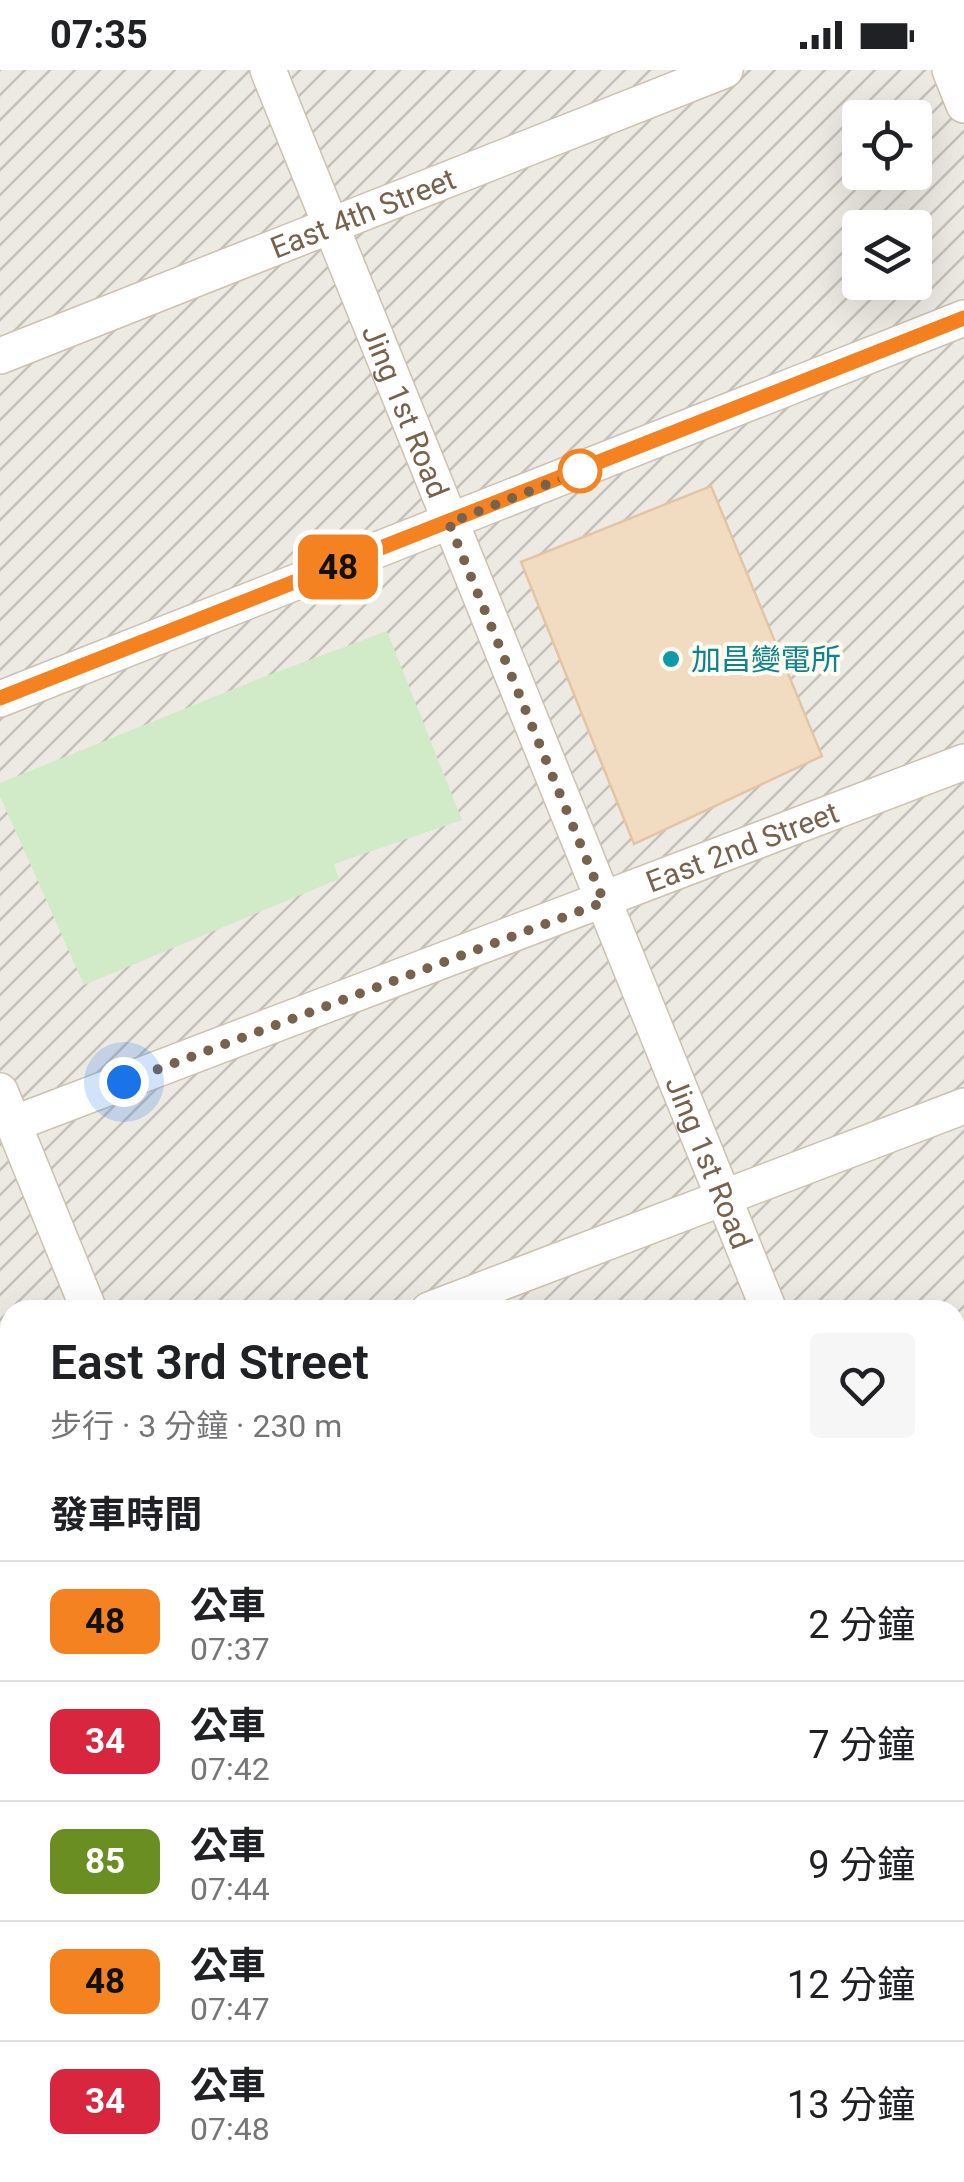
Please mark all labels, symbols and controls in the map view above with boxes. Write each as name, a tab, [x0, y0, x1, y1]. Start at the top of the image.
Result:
text: 07:35	[50, 13, 148, 57]
map controls	[842, 100, 932, 300]
button: locate	[842, 100, 932, 190]
street label: East 4th Street	[265, 161, 460, 265]
button: layers	[842, 210, 932, 300]
street label: Jing 1st Road	[355, 320, 456, 503]
unlabelled marker	[559, 450, 601, 492]
line badge: 48	[293, 534, 383, 600]
text: 48	[318, 547, 358, 588]
place label: 加昌變電所	[691, 642, 841, 677]
marker: 加昌變電所	[660, 648, 682, 670]
street label: East 2nd Street	[641, 794, 843, 899]
your location	[99, 1057, 149, 1107]
street label: Jing 1st Road	[659, 1071, 760, 1254]
button: heart	[810, 1333, 915, 1438]
text: East 3rd Street	[50, 1334, 369, 1391]
text: 步行 · 3 分鐘 · 230 m	[50, 1407, 342, 1445]
text: 發車時間	[50, 1493, 202, 1537]
text: 公車	[190, 1584, 266, 1628]
text: 48	[85, 1601, 125, 1642]
text: 2 分鐘	[808, 1603, 915, 1647]
text: 07:37	[190, 1630, 270, 1668]
text: 公車	[190, 1704, 266, 1748]
text: 34	[85, 1721, 125, 1762]
text: 7 分鐘	[808, 1723, 915, 1767]
text: 07:42	[190, 1750, 270, 1788]
text: 公車	[190, 1824, 266, 1868]
text: 85	[85, 1841, 125, 1882]
text: 9 分鐘	[808, 1843, 915, 1887]
text: 07:44	[190, 1870, 270, 1908]
text: 公車	[190, 1944, 266, 1988]
text: 48	[85, 1961, 125, 2002]
text: 12 分鐘	[787, 1963, 915, 2007]
text: 07:47	[190, 1990, 270, 2028]
text: 公車	[190, 2064, 266, 2108]
text: 34	[85, 2081, 125, 2122]
text: 13 分鐘	[787, 2083, 915, 2127]
text: 07:48	[190, 2110, 270, 2148]

